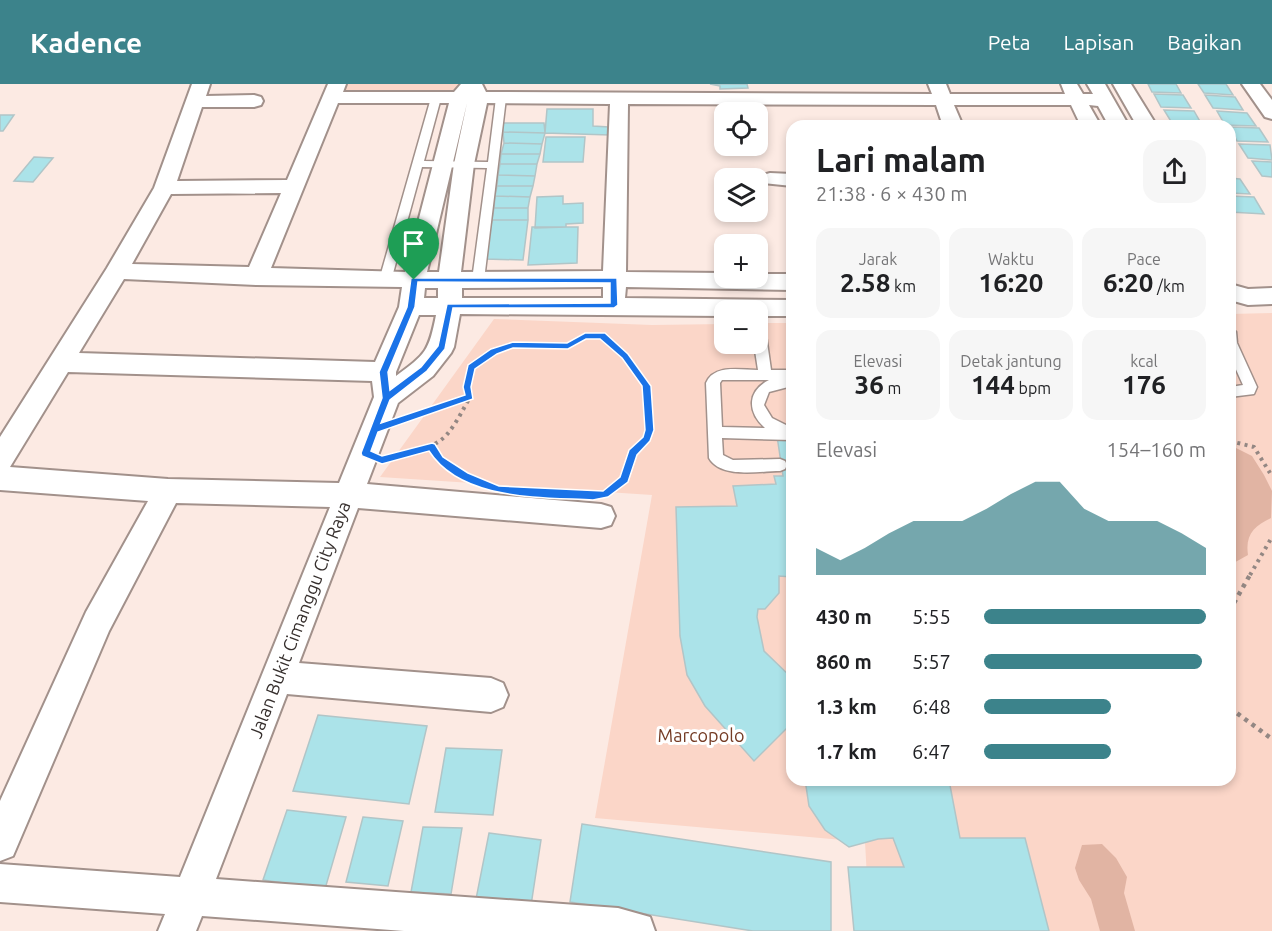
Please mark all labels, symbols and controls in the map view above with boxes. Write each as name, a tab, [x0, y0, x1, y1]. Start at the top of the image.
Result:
text: Kadence	[30, 27, 142, 58]
text: Peta	[988, 30, 1031, 54]
text: Lapisan	[1064, 30, 1134, 54]
text: Bagikan	[1167, 30, 1242, 54]
map controls	[714, 102, 768, 354]
button: locate	[714, 102, 768, 156]
button: share	[1143, 140, 1206, 203]
text: Lari malam	[816, 141, 986, 178]
button: layers	[714, 168, 768, 222]
text: 21:38 · 6 × 430 m	[816, 182, 968, 205]
pin	[388, 218, 439, 280]
icon: arrive	[397, 227, 430, 260]
button: +	[714, 234, 768, 288]
text: Jarak	[859, 250, 897, 268]
text: Waktu	[988, 250, 1034, 268]
text: Pace	[1127, 250, 1161, 268]
text: 2.58	[840, 268, 890, 297]
text: 16:20	[978, 268, 1044, 297]
text: 6:20	[1103, 268, 1153, 297]
text: km	[890, 277, 916, 295]
text: /km	[1153, 277, 1185, 295]
button: −	[714, 300, 768, 354]
text: Elevasi	[854, 352, 902, 370]
text: Detak jantung	[960, 352, 1062, 370]
text: kcal	[1130, 352, 1158, 370]
text: 36	[855, 370, 884, 399]
text: 144	[971, 370, 1015, 399]
text: 176	[1122, 370, 1166, 399]
text: m	[884, 379, 901, 397]
text: bpm	[1015, 379, 1051, 397]
text: Elevasi	[816, 438, 877, 461]
text: 154–160 m	[1107, 438, 1206, 461]
street label: Jalan Bukit Cimanggu City Raya	[245, 498, 354, 741]
text: 430 m	[816, 605, 872, 628]
text: 5:55	[912, 605, 951, 628]
text: 860 m	[816, 650, 872, 673]
text: 5:57	[912, 650, 951, 673]
text: 1.3 km	[816, 695, 877, 718]
text: 6:48	[912, 695, 951, 718]
park label: Marcopolo	[658, 725, 744, 745]
text: 1.7 km	[816, 740, 877, 763]
text: 6:47	[912, 740, 951, 763]

